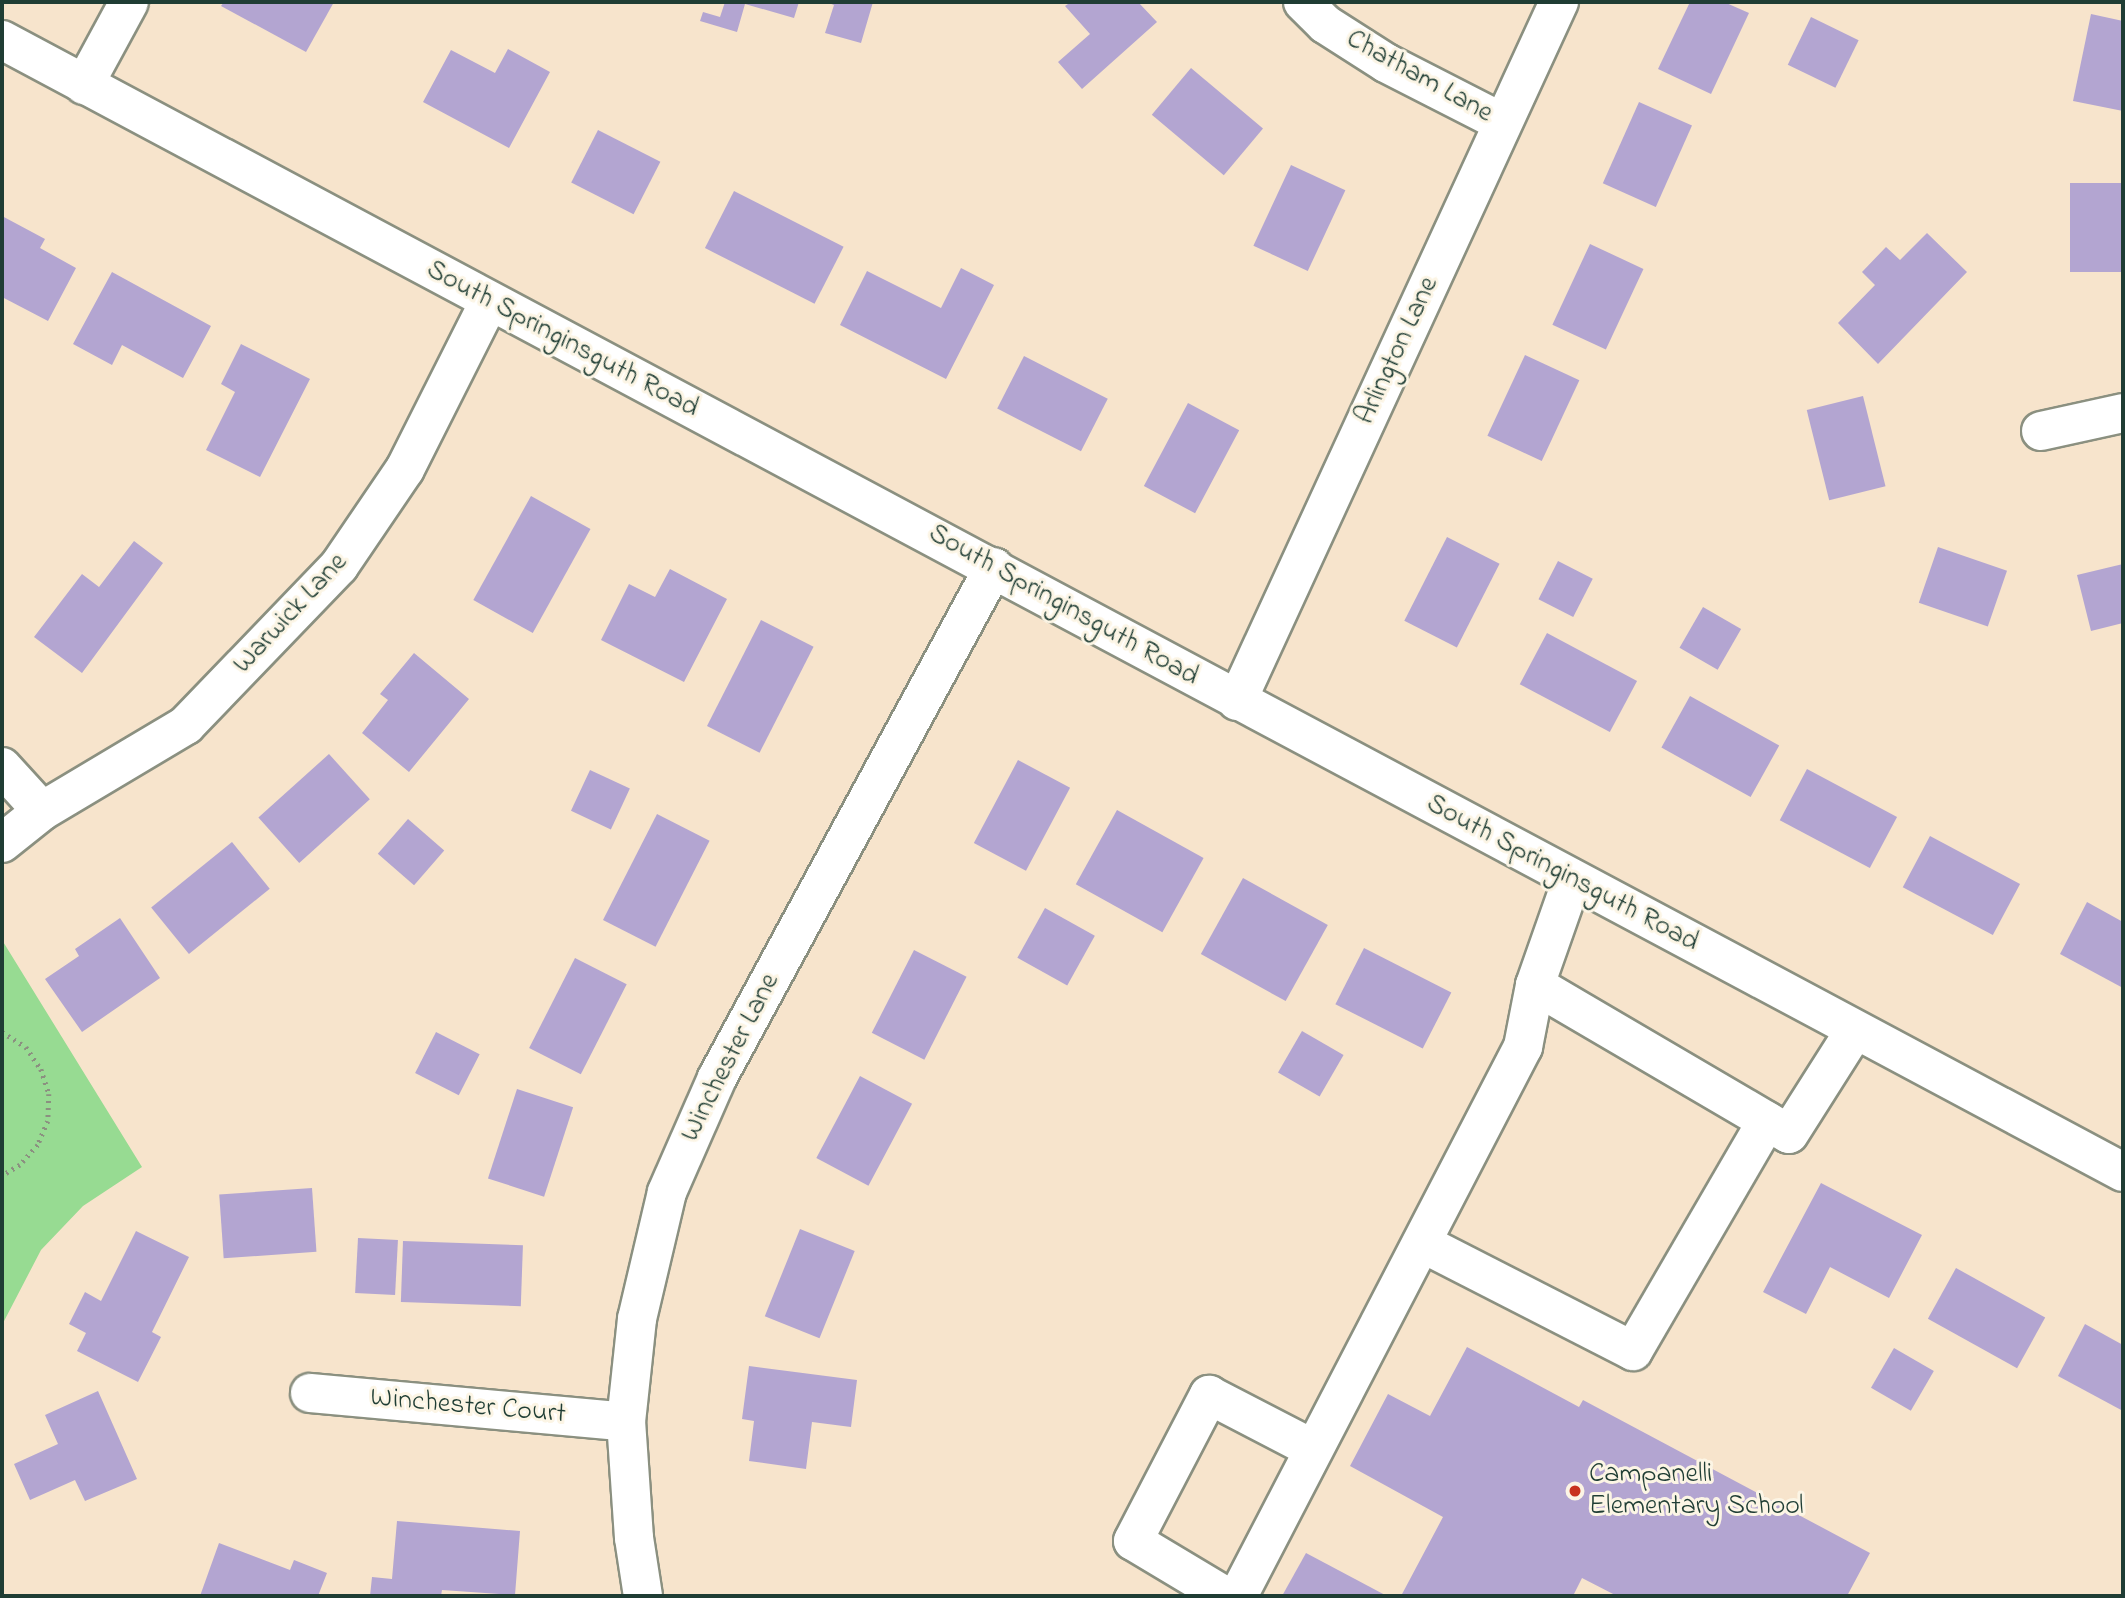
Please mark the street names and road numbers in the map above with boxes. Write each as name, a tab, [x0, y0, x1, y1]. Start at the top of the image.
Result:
street label: Chatham Lane	[1340, 23, 1498, 131]
street label: South Springinsguth Road	[420, 254, 704, 426]
street label: Arlington Lane	[1349, 272, 1447, 430]
street label: South Springinsguth Road	[922, 518, 1204, 694]
street label: Warwick Lane	[227, 547, 355, 681]
street label: South Springinsguth Road	[1420, 788, 1704, 960]
street label: Winchester Lane	[674, 968, 788, 1148]
street label: Winchester Court	[369, 1382, 567, 1432]

